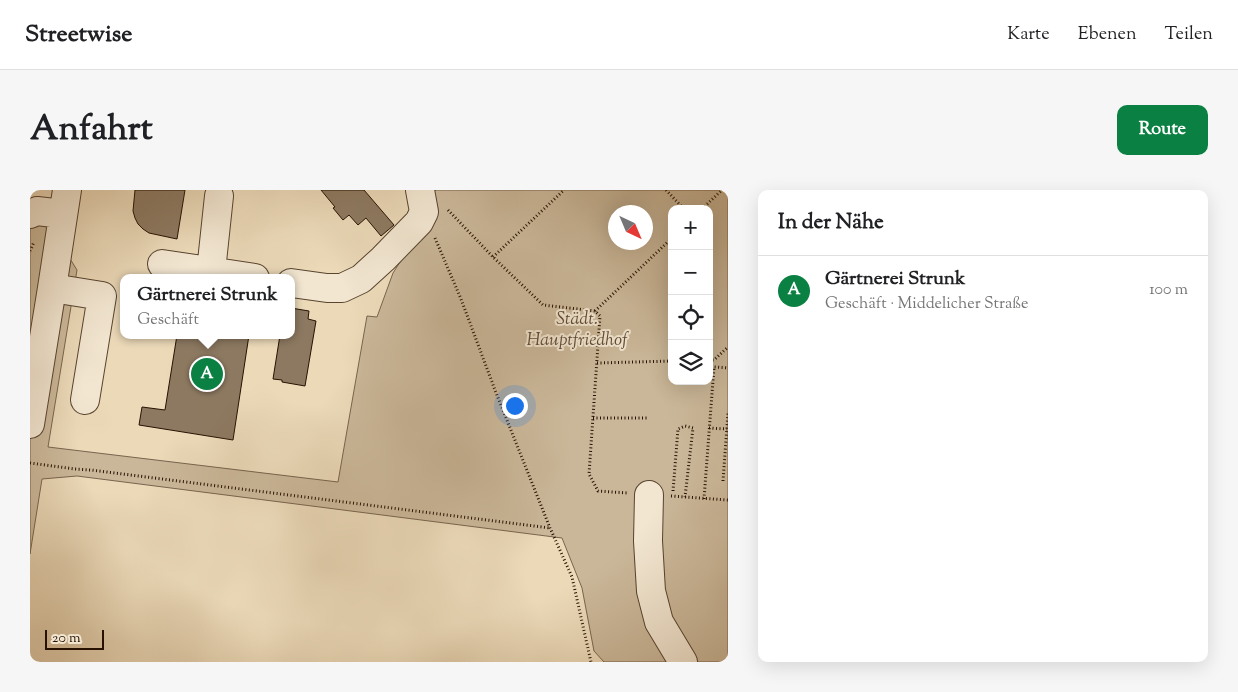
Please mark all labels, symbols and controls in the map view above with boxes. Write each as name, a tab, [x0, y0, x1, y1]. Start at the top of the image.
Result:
text: Streetwise	[25, 18, 132, 52]
text: Karte	[1007, 22, 1050, 48]
text: Ebenen	[1078, 22, 1137, 48]
text: Teilen	[1165, 22, 1213, 48]
text: Anfahrt	[30, 105, 153, 156]
button: Route	[1117, 105, 1208, 155]
north arrow	[608, 205, 653, 250]
map controls	[668, 205, 713, 385]
button: +	[668, 205, 713, 250]
text: In der Nähe	[778, 208, 884, 238]
button: −	[668, 250, 713, 295]
text: Gärtnerei Strunk	[825, 266, 965, 293]
popup	[120, 274, 295, 339]
text: A	[788, 279, 801, 302]
text: 100 m	[1149, 279, 1188, 302]
text: Gärtnerei Strunk	[137, 282, 278, 309]
text: Geschäft · Middelicher Straße	[825, 293, 1028, 316]
button: locate	[668, 295, 713, 340]
park label: Städt. Hauptfriedhof	[527, 307, 629, 354]
text: Geschäft	[137, 309, 199, 332]
button: layers	[668, 340, 713, 385]
pin: A	[191, 355, 223, 393]
your location	[502, 393, 528, 419]
scale bar	[45, 627, 104, 650]
text: 20 m	[52, 629, 81, 649]

